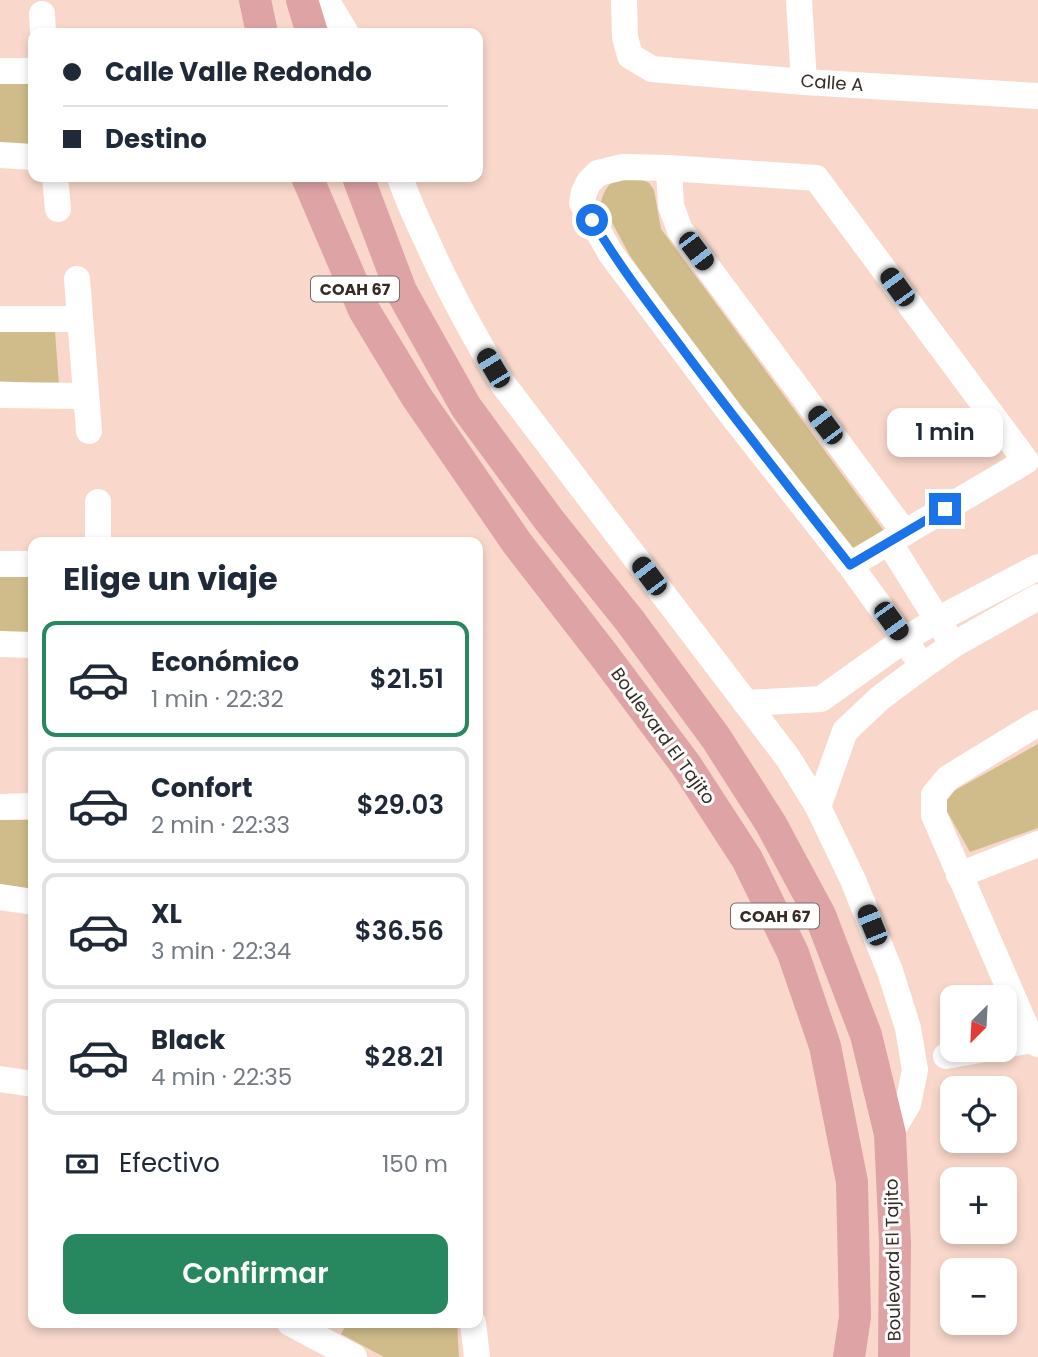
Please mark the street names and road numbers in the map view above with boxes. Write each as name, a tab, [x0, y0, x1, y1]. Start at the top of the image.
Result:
street label: Calle A	[800, 68, 864, 97]
road number: COAH 67	[311, 276, 399, 302]
street label: Boulevard El Tajito	[605, 662, 721, 809]
road number: COAH 67	[731, 904, 819, 928]
street label: Boulevard El Tajito	[879, 1178, 906, 1342]

